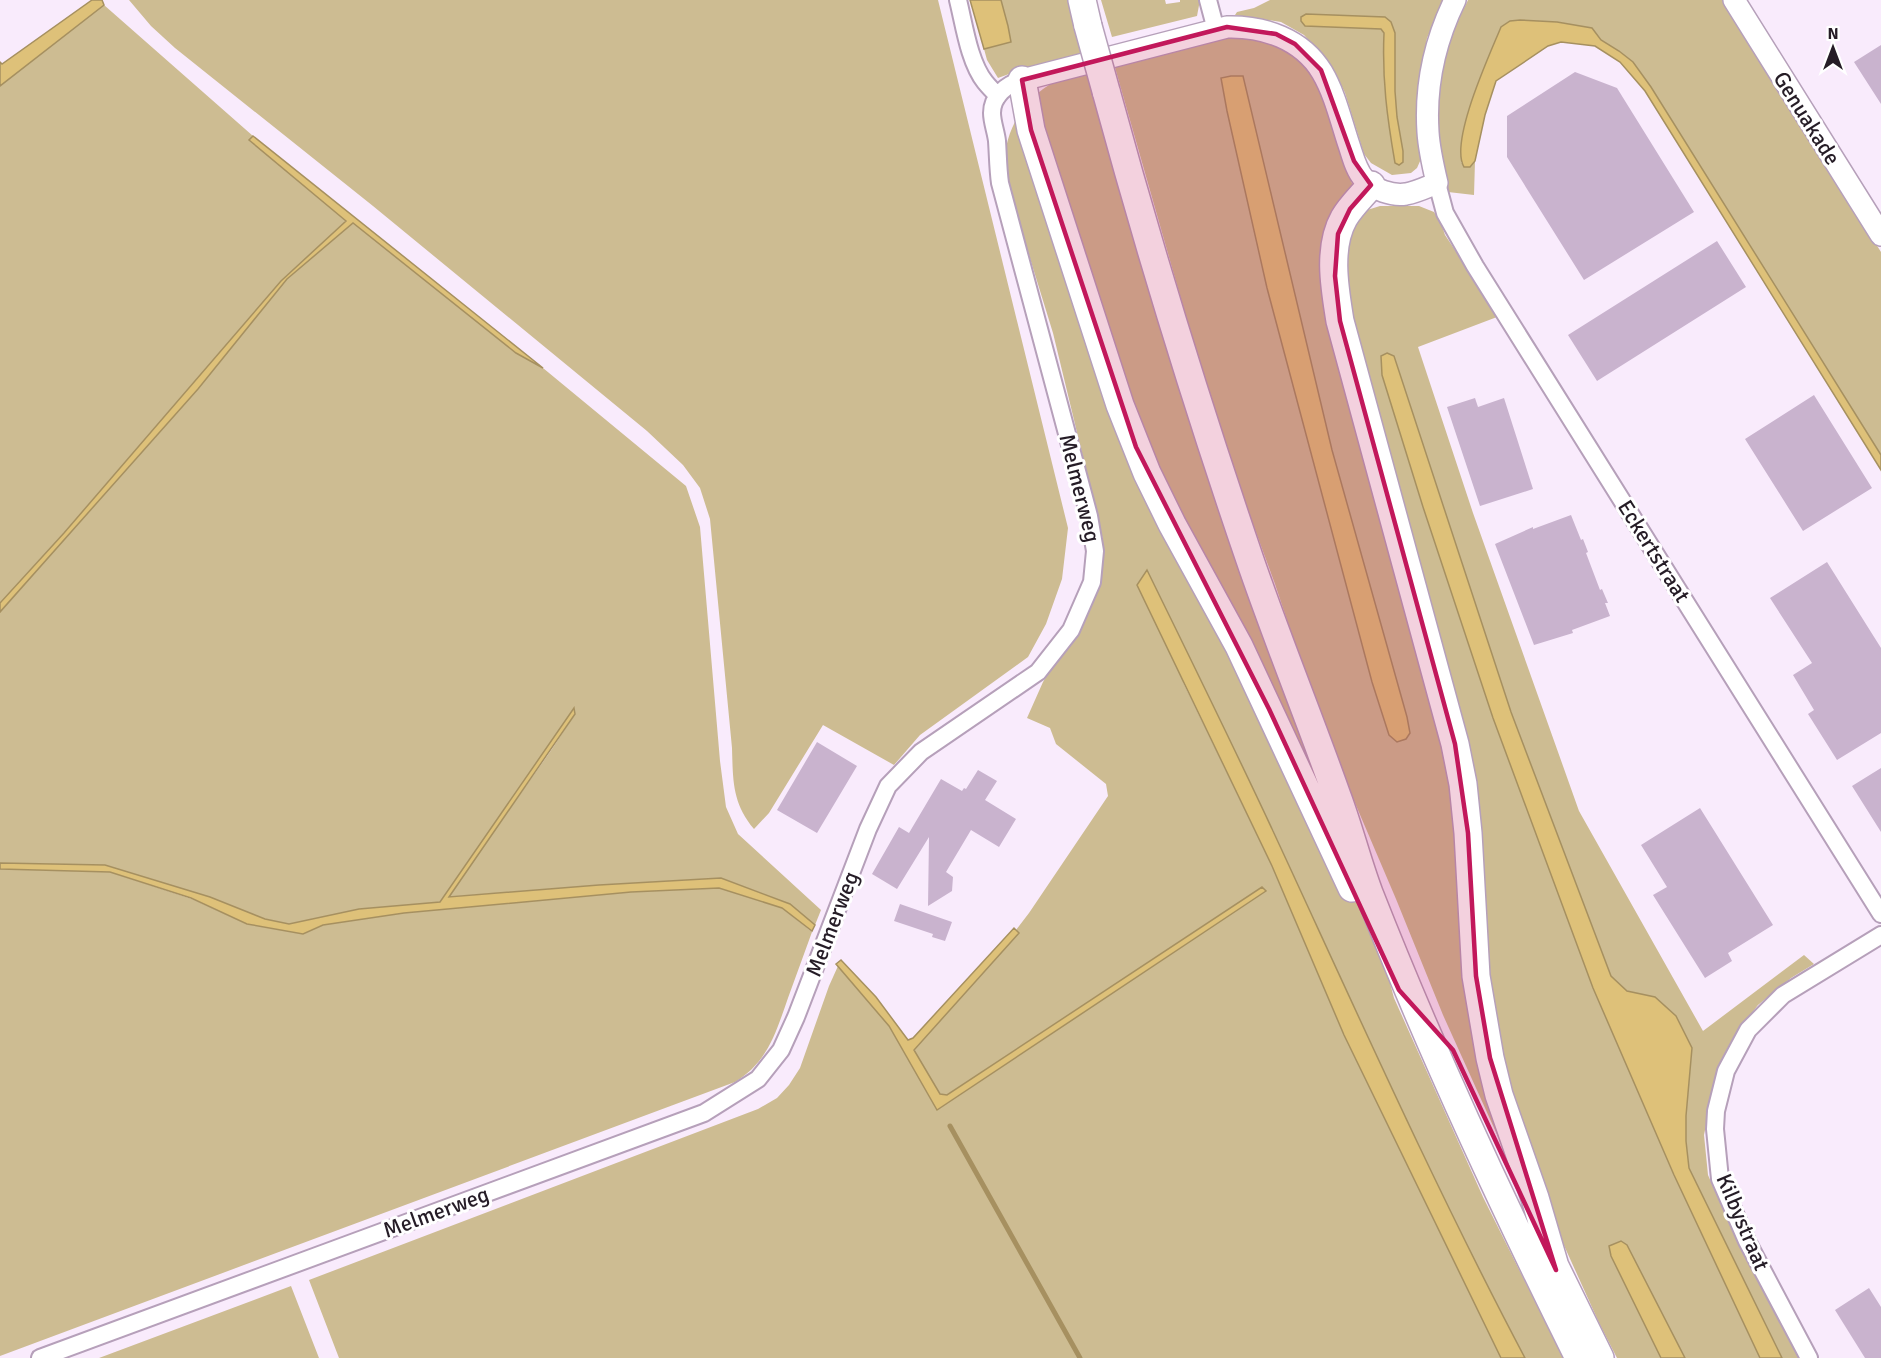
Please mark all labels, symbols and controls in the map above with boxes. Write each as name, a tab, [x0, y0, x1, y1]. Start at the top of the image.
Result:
north arrow	[1803, 18, 1863, 78]
text: N	[1827, 24, 1839, 44]
street label: Genuakade	[1768, 66, 1846, 170]
street label: Melmerweg	[1054, 431, 1106, 545]
street label: Eckertstraat	[1612, 495, 1696, 607]
street label: Melmerweg	[800, 868, 864, 980]
street label: Kilbystraat	[1711, 1170, 1776, 1275]
street label: Melmerweg	[379, 1180, 493, 1244]

